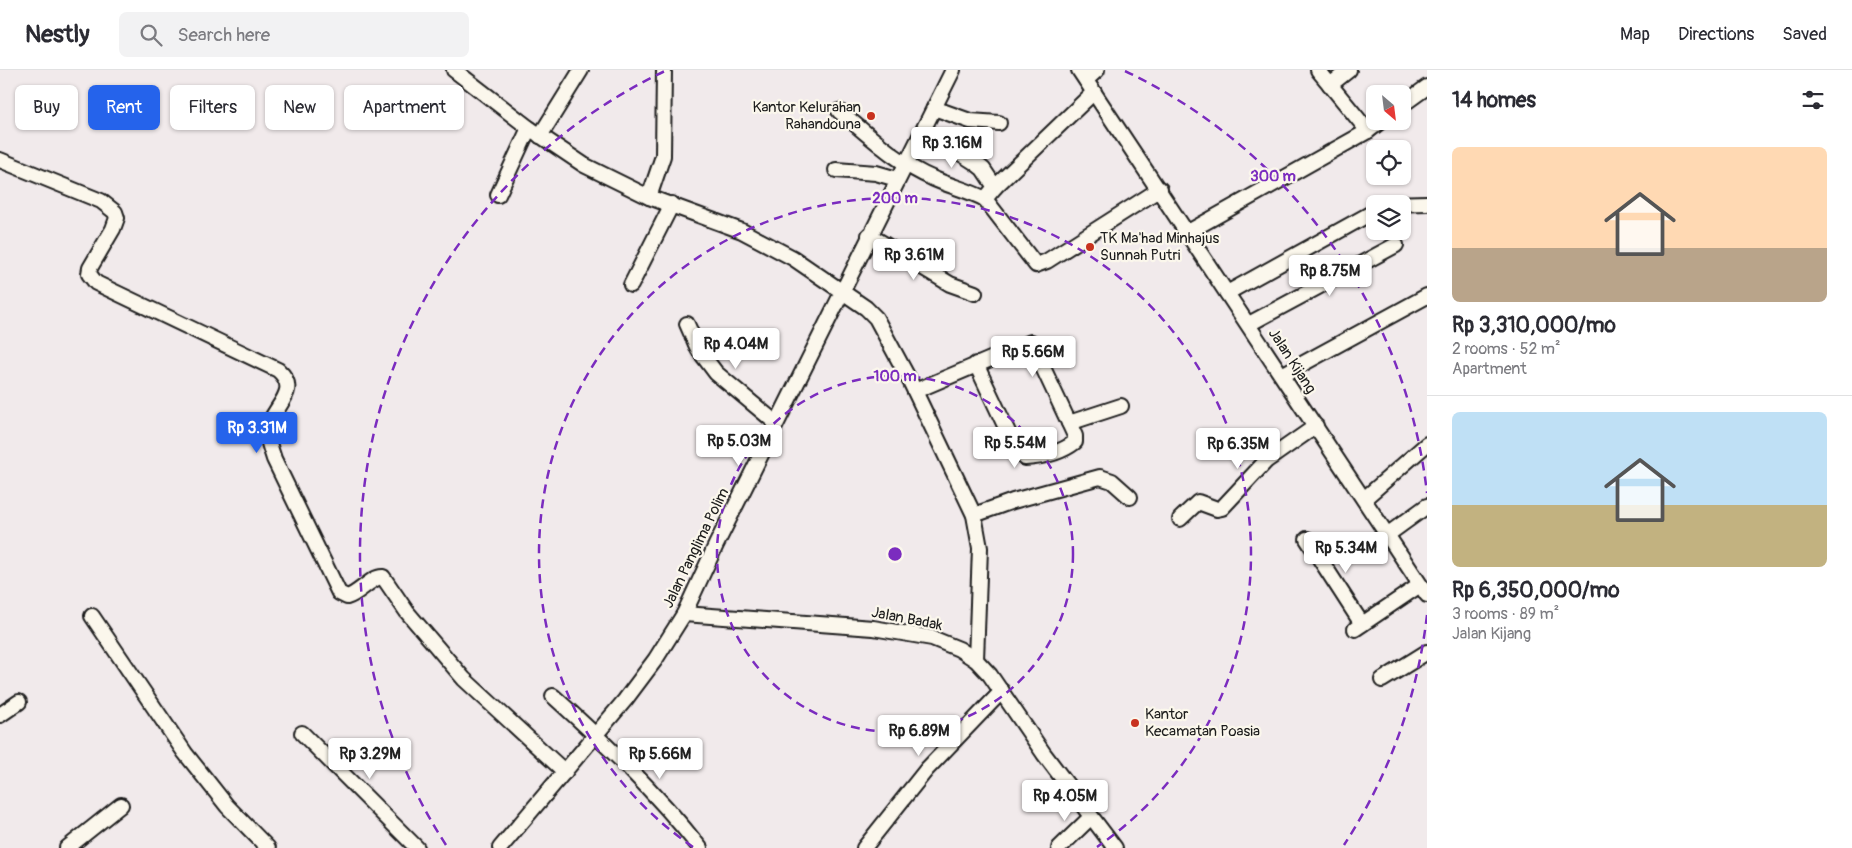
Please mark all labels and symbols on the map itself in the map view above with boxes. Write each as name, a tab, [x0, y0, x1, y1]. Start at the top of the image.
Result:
north arrow	[1366, 85, 1411, 130]
place label: Kantor Kelurahan Rahandouna	[752, 98, 861, 134]
marker: Kantor Kelurahan Rahandouna	[865, 110, 877, 122]
pin: Rp 3.16M	[900, 126, 1004, 169]
text: 300 m	[1250, 167, 1296, 186]
text: 200 m	[872, 189, 918, 208]
place label: TK Ma'had Minhajus Sunnah Putri	[1100, 229, 1220, 265]
pin: Rp 3.61M	[862, 238, 966, 281]
marker: TK Ma'had Minhajus Sunnah Putri	[1084, 241, 1096, 253]
pin: Rp 8.75M	[1278, 254, 1382, 297]
street label: Jalan Kijang	[1264, 325, 1320, 397]
pin: Rp 4.04M	[684, 328, 788, 370]
pin: Rp 5.66M	[981, 336, 1085, 378]
text: 100 m	[874, 367, 916, 386]
pin: Rp 3.31M	[205, 412, 309, 454]
pin: Rp 5.03M	[687, 424, 791, 467]
pin: Rp 5.54M	[963, 426, 1067, 469]
pin: Rp 6.35M	[1186, 428, 1290, 470]
street label: Jalan Panglima Polim	[659, 485, 733, 611]
pin: Rp 5.34M	[1294, 532, 1398, 574]
centre of rings	[886, 545, 904, 563]
street label: Jalan Badak	[870, 603, 945, 635]
place label: Kantor Kecamatan Poasia	[1145, 705, 1260, 741]
pin: Rp 6.89M	[867, 714, 971, 757]
marker: Kantor Kecamatan Poasia	[1129, 717, 1141, 729]
pin: Rp 3.29M	[318, 738, 422, 780]
pin: Rp 5.66M	[608, 738, 712, 780]
pin: Rp 4.05M	[1013, 780, 1117, 822]

